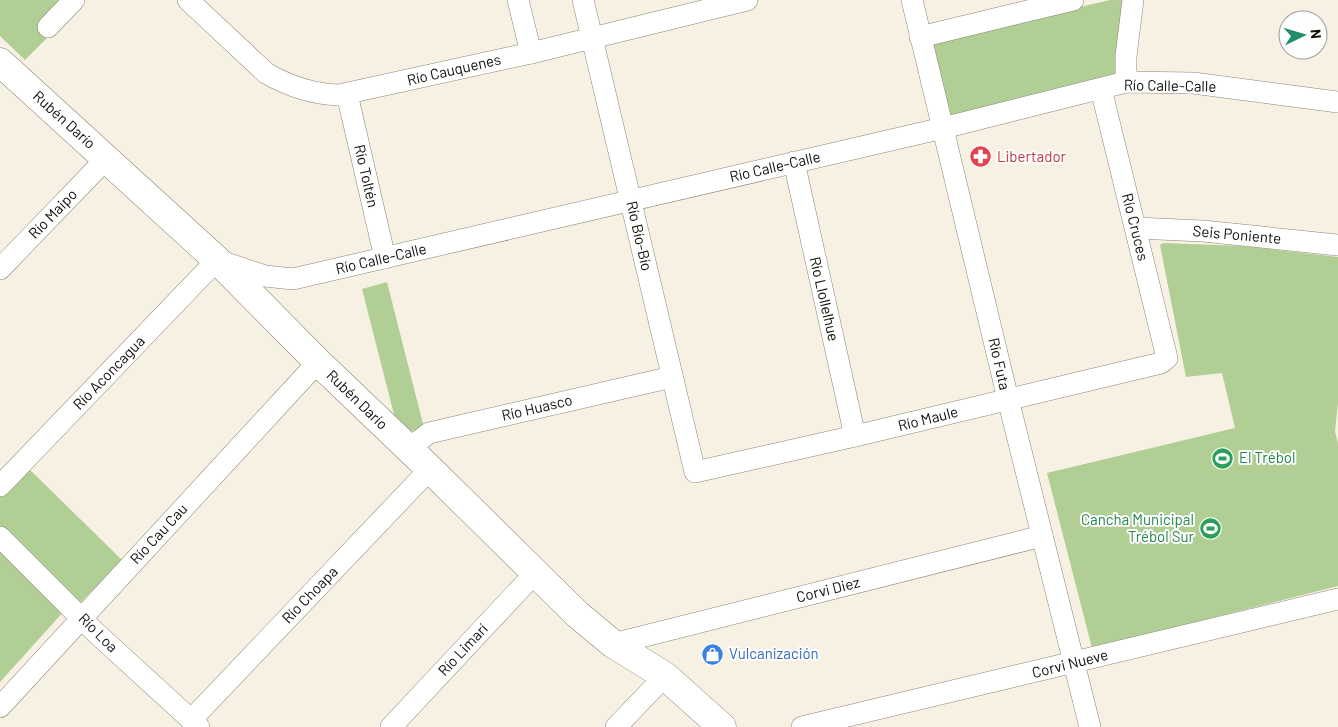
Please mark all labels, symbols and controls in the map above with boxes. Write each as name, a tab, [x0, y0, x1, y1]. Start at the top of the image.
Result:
north arrow	[1278, 10, 1328, 60]
text: N	[1308, 28, 1325, 39]
street label: Río Cauquenes	[405, 50, 502, 89]
street label: Río Calle-Calle	[1124, 75, 1216, 95]
street label: Rubén Darío	[30, 86, 100, 152]
street label: Río Toltén	[351, 143, 383, 209]
pharmacy icon: Libertador	[969, 145, 993, 169]
street label: Río Calle-Calle	[728, 147, 822, 185]
place label: Libertador	[997, 147, 1067, 165]
street label: Río Maipo	[24, 185, 80, 242]
street label: Río Cruces	[1119, 191, 1153, 262]
street label: Río Bío-Bío	[623, 199, 657, 272]
street label: Seis Poniente	[1192, 221, 1282, 247]
street label: Río Calle-Calle	[334, 239, 428, 277]
street label: Río Llollelhue	[807, 255, 843, 343]
street label: Río Aconcagua	[69, 332, 148, 413]
street label: Río Futa	[985, 336, 1015, 392]
street label: Rubén Darío	[323, 366, 392, 433]
street label: Río Huasco	[500, 390, 574, 424]
street label: Río Maule	[896, 402, 960, 434]
sports icon: El Trébol	[1211, 446, 1235, 470]
place label: El Trébol	[1239, 448, 1295, 466]
street label: Río Cau Cau	[126, 499, 191, 567]
place label: Cancha Municipal Trébol Sur	[1081, 510, 1195, 545]
sports icon: Cancha Municipal Trébol Sur	[1198, 517, 1222, 541]
street label: Río Choapa	[278, 562, 341, 627]
street label: Corvi Diez	[794, 572, 862, 606]
street label: Río Loa	[75, 609, 122, 656]
street label: Río Limarí	[434, 620, 491, 679]
shop icon: Vulcanización	[701, 642, 725, 666]
place label: Vulcanización	[729, 644, 819, 662]
street label: Corvi Nueve	[1030, 645, 1110, 681]

